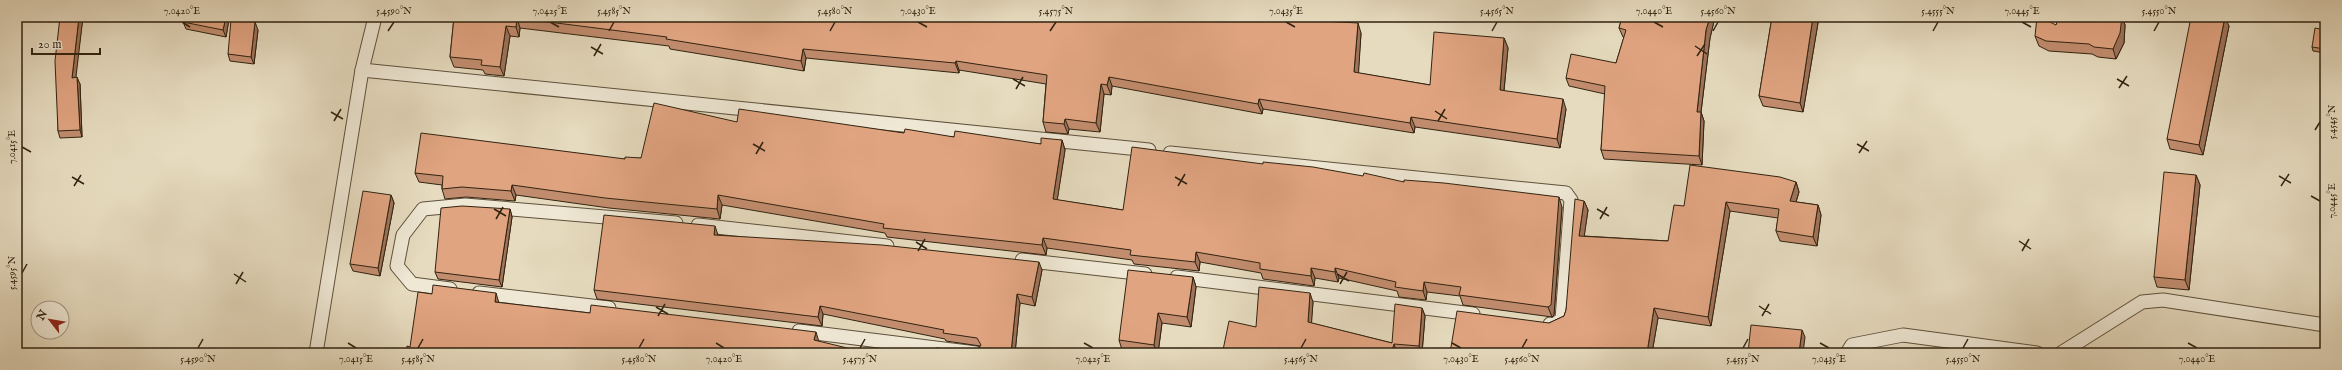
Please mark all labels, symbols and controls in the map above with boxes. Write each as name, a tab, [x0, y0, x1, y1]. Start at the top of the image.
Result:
text: 7.0420°E	[164, 5, 200, 18]
text: 5.4590°N	[376, 5, 412, 18]
text: 7.0425°E	[532, 5, 568, 18]
text: 5.4585°N	[597, 5, 631, 18]
text: 5.4580°N	[818, 5, 853, 18]
text: 7.0430°E	[900, 5, 936, 18]
text: 5.4575°N	[1039, 5, 1074, 18]
text: 7.0435°E	[1269, 5, 1303, 18]
text: 5.4565°N	[1480, 5, 1514, 18]
text: 7.0440°E	[1636, 5, 1672, 18]
text: 5.4560°N	[1700, 5, 1736, 18]
text: 5.4555°N	[1921, 5, 1955, 18]
text: 7.0445°E	[2004, 5, 2040, 18]
text: 5.4550°N	[2142, 5, 2177, 18]
scale bar	[32, 30, 100, 56]
text: 20 m	[38, 37, 61, 52]
text: 5.4545°N	[2326, 104, 2339, 139]
text: 7.0415°E	[6, 130, 19, 164]
text: 7.0445°E	[2326, 183, 2339, 219]
text: 5.4595°N	[6, 256, 19, 290]
north arrow	[30, 300, 70, 340]
text: N	[33, 307, 51, 324]
text: 5.4590°N	[180, 353, 216, 366]
text: 7.0415°E	[339, 353, 373, 366]
text: 5.4585°N	[401, 353, 435, 366]
text: 5.4580°N	[622, 353, 657, 366]
text: 7.0420°E	[706, 353, 742, 366]
text: 5.4575°N	[843, 353, 878, 366]
text: 7.0425°E	[1075, 353, 1111, 366]
text: 5.4565°N	[1284, 353, 1318, 366]
text: 7.0430°E	[1443, 353, 1479, 366]
text: 5.4560°N	[1504, 353, 1540, 366]
text: 5.4555°N	[1726, 353, 1760, 366]
text: 7.0435°E	[1812, 353, 1846, 366]
text: 5.4550°N	[1946, 353, 1981, 366]
text: 7.0440°E	[2179, 353, 2215, 366]

